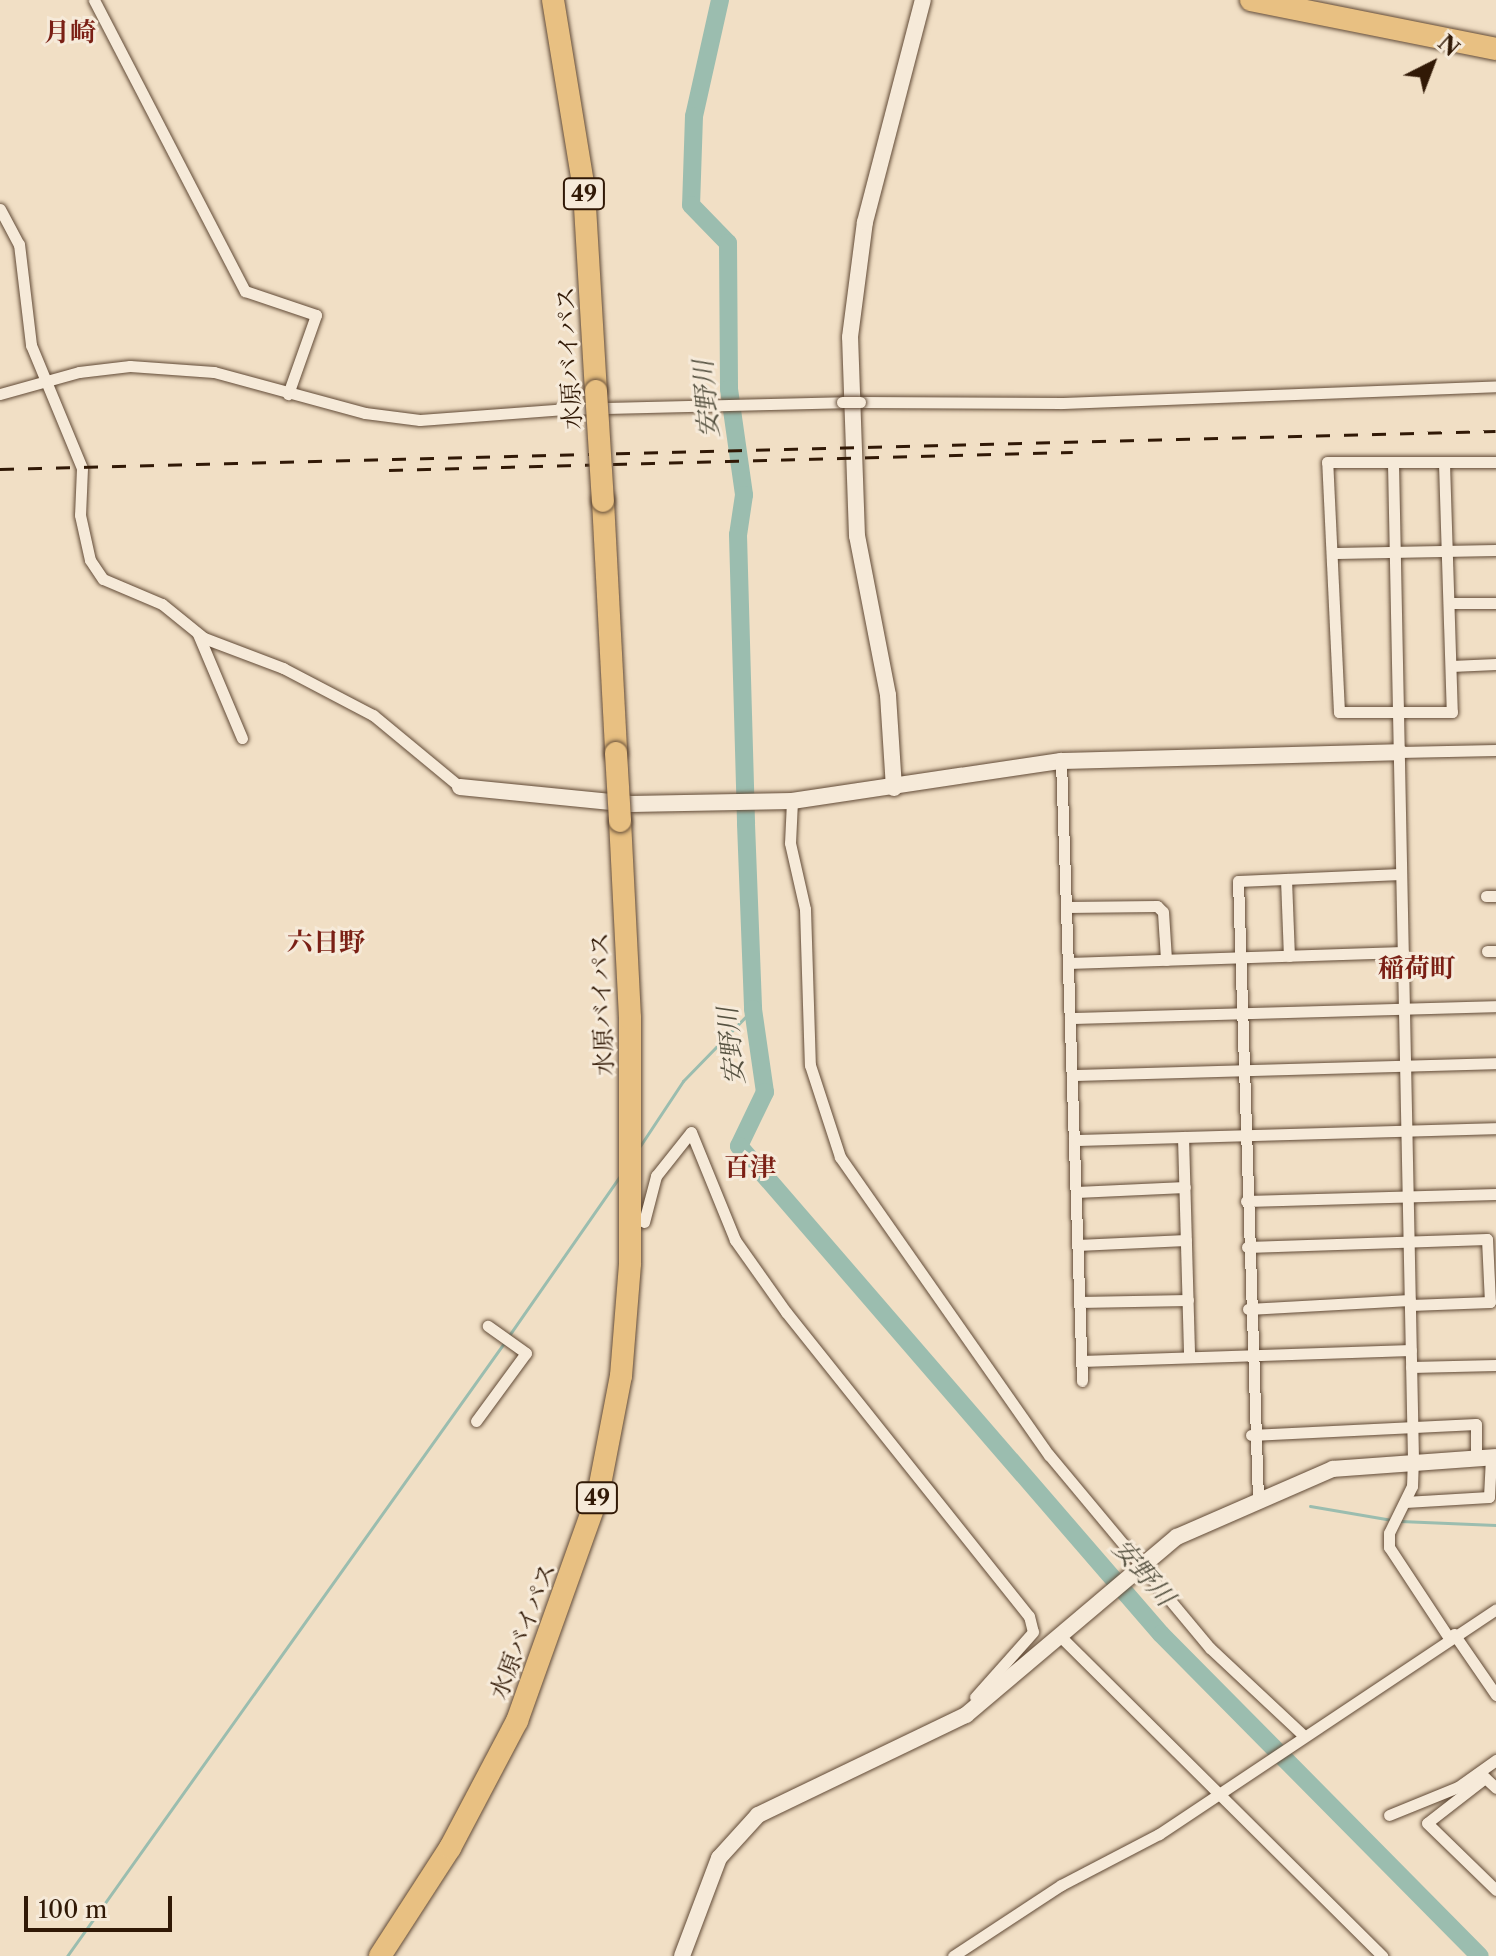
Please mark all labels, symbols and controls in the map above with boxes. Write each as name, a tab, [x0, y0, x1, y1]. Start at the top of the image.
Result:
district label: 月崎	[44, 17, 96, 49]
north arrow	[1392, 24, 1472, 104]
text: N	[1432, 29, 1465, 62]
road number: 49	[562, 176, 606, 212]
street label: 水原バイパス	[551, 285, 587, 431]
water label: 安野川	[688, 359, 726, 439]
district label: 六日野	[287, 927, 365, 959]
street label: 水原バイパス	[585, 932, 619, 1076]
district label: 稲荷町	[1378, 953, 1456, 985]
water label: 安野川	[712, 1006, 752, 1086]
district label: 百津	[724, 1152, 776, 1184]
road number: 49	[575, 1480, 619, 1516]
water label: 安野川	[1106, 1533, 1180, 1613]
street label: 水原バイパス	[484, 1559, 562, 1703]
scale bar	[28, 1880, 176, 1930]
text: 100 m	[38, 1895, 107, 1924]

